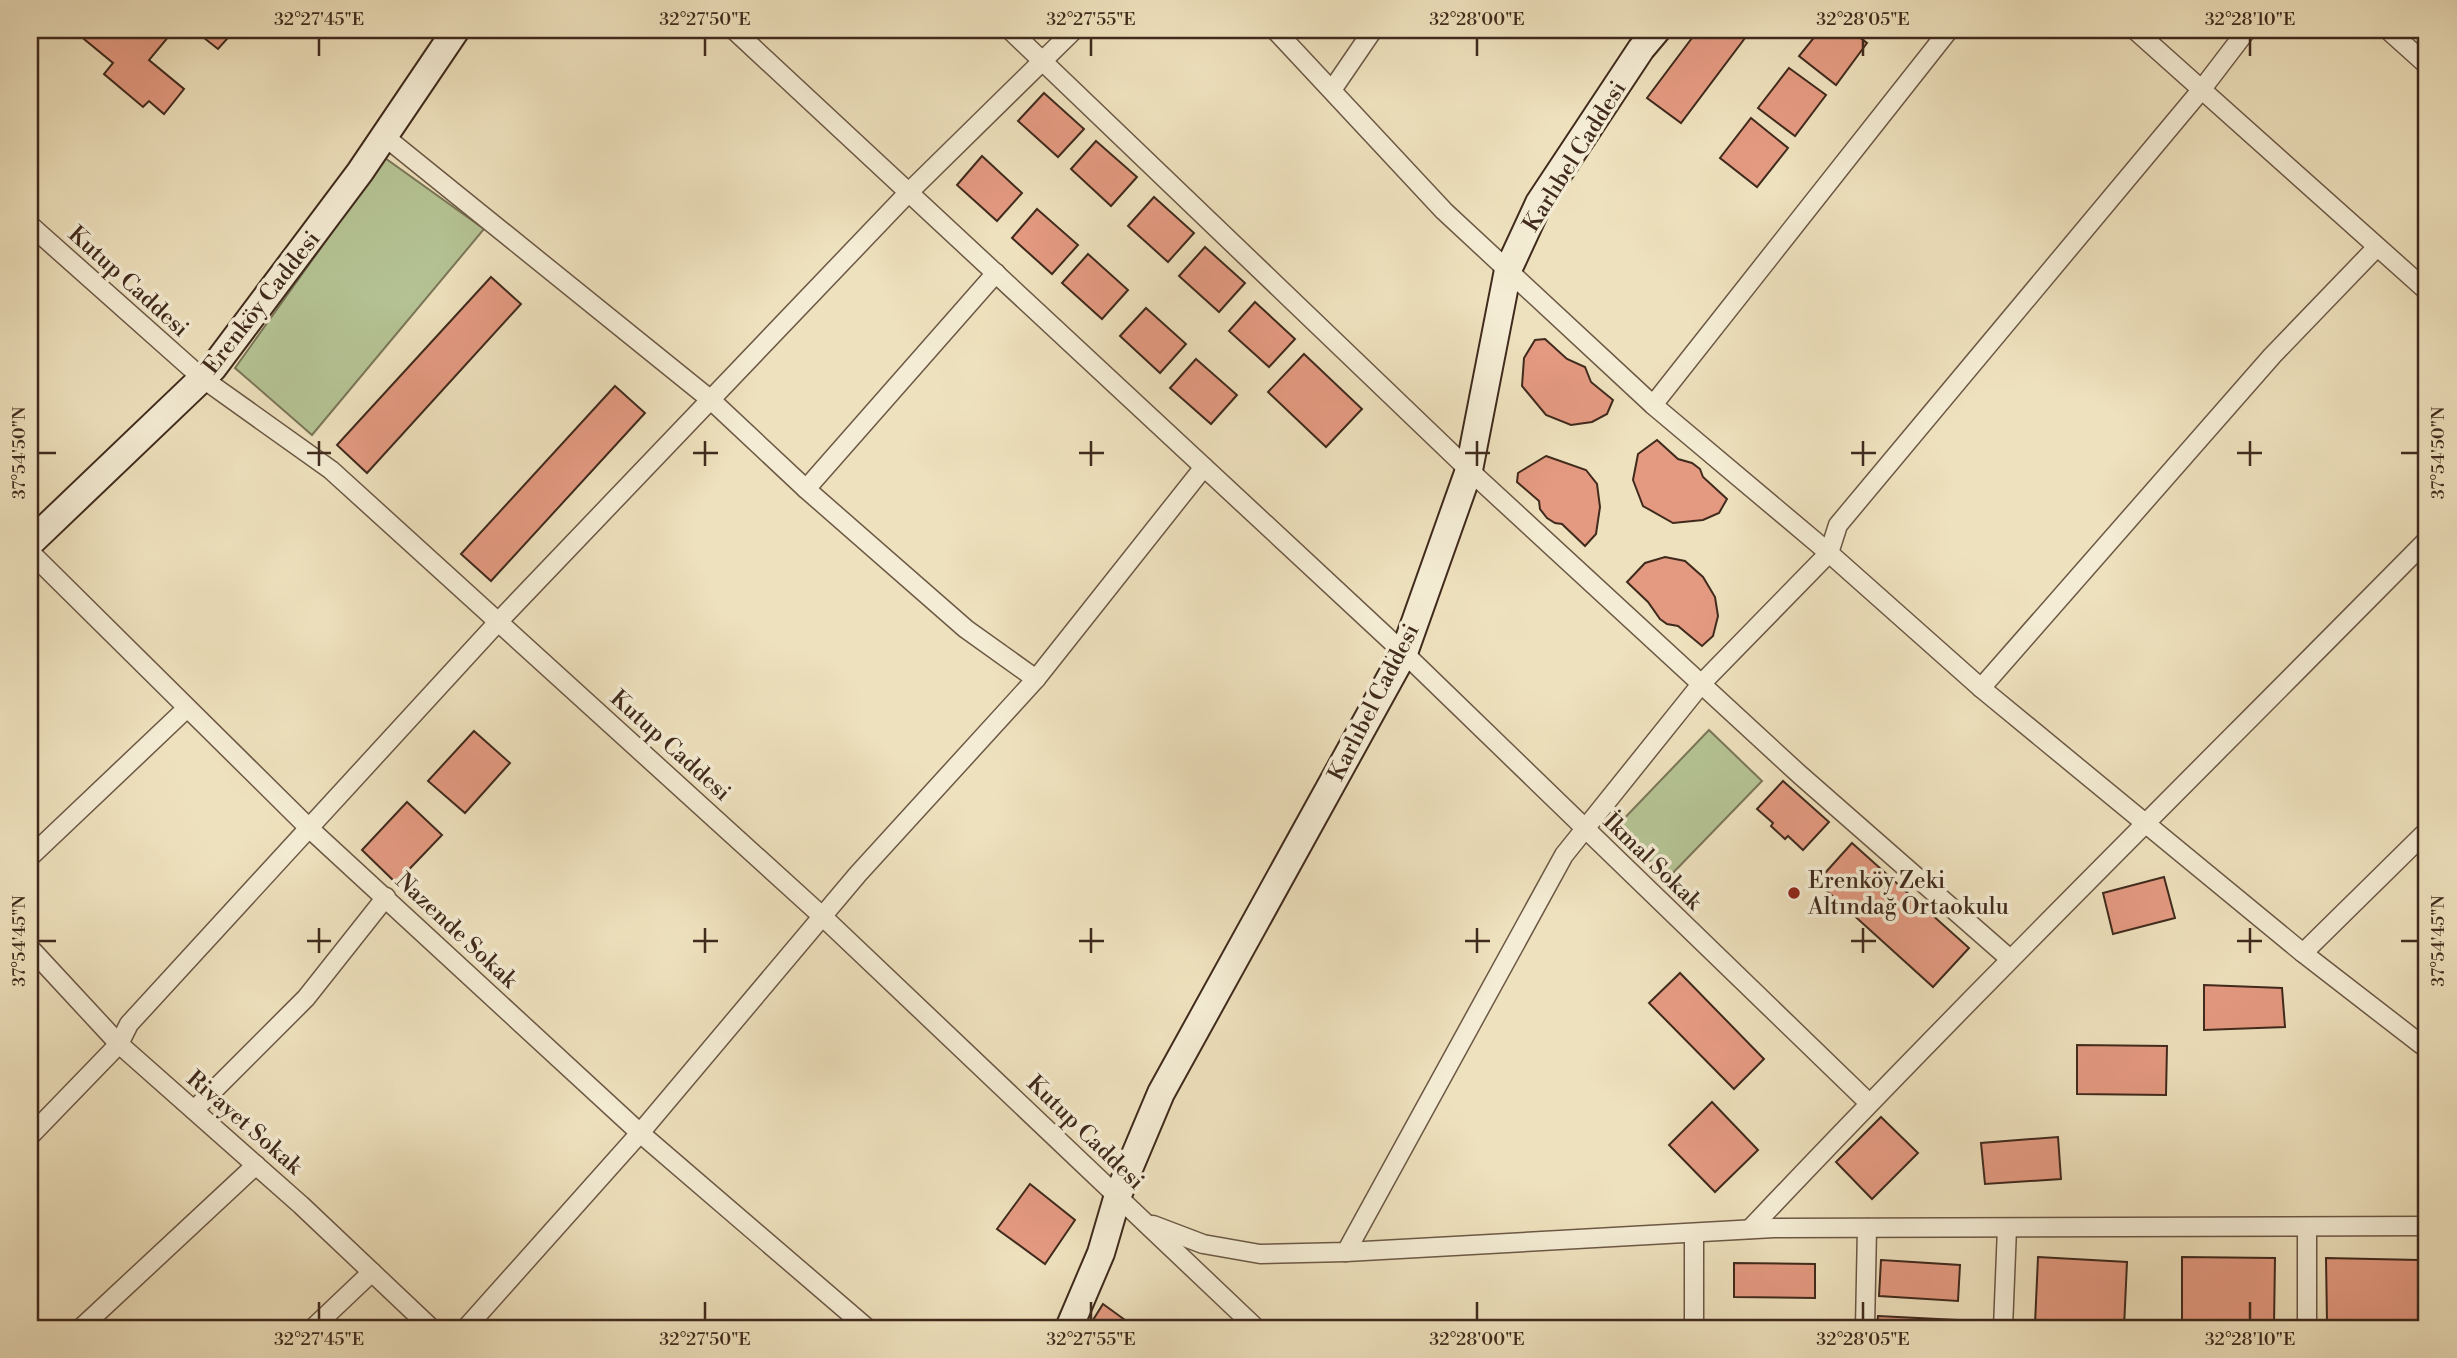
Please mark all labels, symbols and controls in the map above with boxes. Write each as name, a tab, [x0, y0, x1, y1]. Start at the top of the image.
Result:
text: 32°27'45"E	[274, 8, 364, 31]
text: 32°27'50"E	[659, 8, 751, 31]
text: 32°27'55"E	[1046, 8, 1136, 31]
text: 32°28'00"E	[1429, 8, 1525, 31]
text: 32°28'05"E	[1816, 8, 1910, 31]
text: 32°28'10"E	[2205, 8, 2295, 31]
street label: Karlıbel Caddesi	[1517, 76, 1632, 237]
street label: Kutup Caddesi	[62, 220, 194, 343]
street label: Erenköy Caddesi	[197, 225, 326, 380]
text: 37°54'50"N	[8, 406, 31, 499]
text: 37°54'50"N	[2427, 406, 2450, 499]
street label: Karlıbel Caddesi	[1322, 619, 1426, 786]
street label: Kutup Caddesi	[604, 684, 736, 807]
street label: İkmal Sokak	[1597, 806, 1710, 916]
street label: Nazende Sokak	[389, 867, 524, 995]
place label: Erenköy Zeki Altındağ Ortaokulu	[1807, 867, 2009, 921]
marker: Erenköy Zeki Altındağ Ortaokulu	[1786, 885, 1802, 901]
text: 37°54'45"N	[8, 895, 31, 987]
text: 37°54'45"N	[2427, 895, 2450, 987]
street label: Rivayet Sokak	[181, 1065, 309, 1181]
street label: Kutup Caddesi	[1021, 1070, 1150, 1196]
text: 32°27'45"E	[274, 1328, 364, 1351]
text: 32°27'50"E	[659, 1328, 751, 1351]
text: 32°27'55"E	[1046, 1328, 1136, 1351]
text: 32°28'00"E	[1429, 1328, 1525, 1351]
text: 32°28'05"E	[1816, 1328, 1910, 1351]
text: 32°28'10"E	[2205, 1328, 2295, 1351]

